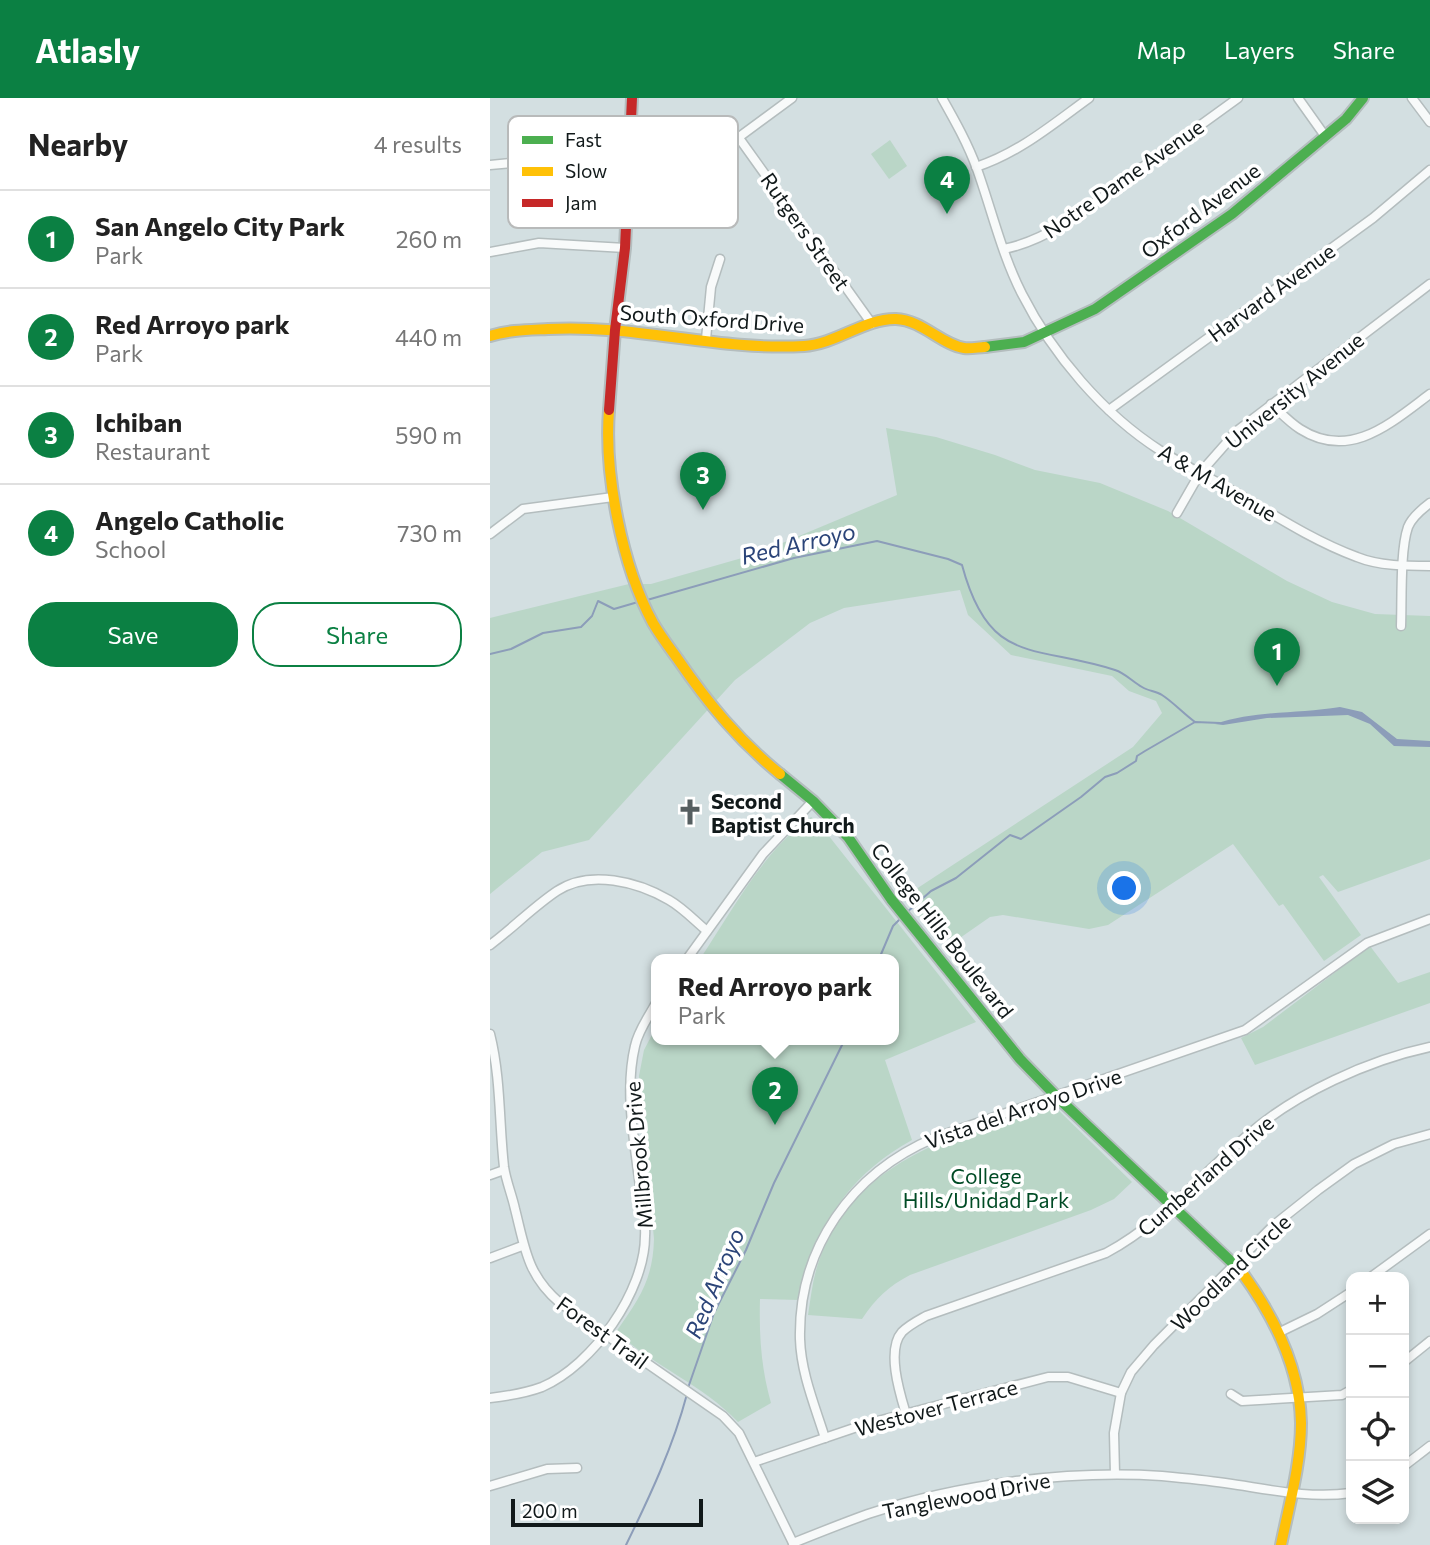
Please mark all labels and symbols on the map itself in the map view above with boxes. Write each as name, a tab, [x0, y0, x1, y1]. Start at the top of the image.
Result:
street label: Notre Dame Avenue	[1038, 113, 1208, 243]
legend	[508, 116, 738, 228]
text: Fast	[565, 128, 602, 151]
pin: 4	[924, 156, 970, 214]
street label: Oxford Avenue	[1136, 157, 1264, 263]
text: Slow	[565, 159, 607, 182]
street label: Rutgers Street	[756, 168, 856, 294]
text: Jam	[565, 191, 597, 214]
street label: Harvard Avenue	[1203, 238, 1339, 346]
street label: South Oxford Drive	[619, 299, 805, 337]
street label: University Avenue	[1220, 327, 1368, 453]
street label: A & M Avenue	[1155, 438, 1281, 526]
pin: 3	[680, 452, 726, 510]
water label: Red Arroyo	[738, 516, 858, 570]
pin: 1	[1254, 628, 1300, 686]
place label: Second Baptist Church	[711, 788, 855, 837]
church icon: Second Baptist Church	[675, 797, 705, 827]
street label: College Hills Boulevard	[867, 837, 1019, 1023]
your location	[1107, 871, 1141, 905]
street label: Vista del Arroyo Drive	[921, 1063, 1125, 1153]
pin: 2	[752, 1067, 798, 1125]
street label: Millbrook Drive	[619, 1080, 657, 1230]
street label: Cumberland Drive	[1132, 1109, 1278, 1241]
park label: College Hills/Unidad Park	[903, 1163, 1069, 1212]
street label: Woodland Circle	[1165, 1209, 1295, 1335]
water label: Red Arroyo	[678, 1224, 750, 1342]
street label: Forest Trail	[552, 1290, 654, 1374]
street label: Westover Terrace	[852, 1373, 1020, 1441]
street label: Tanglewood Drive	[880, 1466, 1052, 1524]
scale bar	[511, 1496, 704, 1528]

